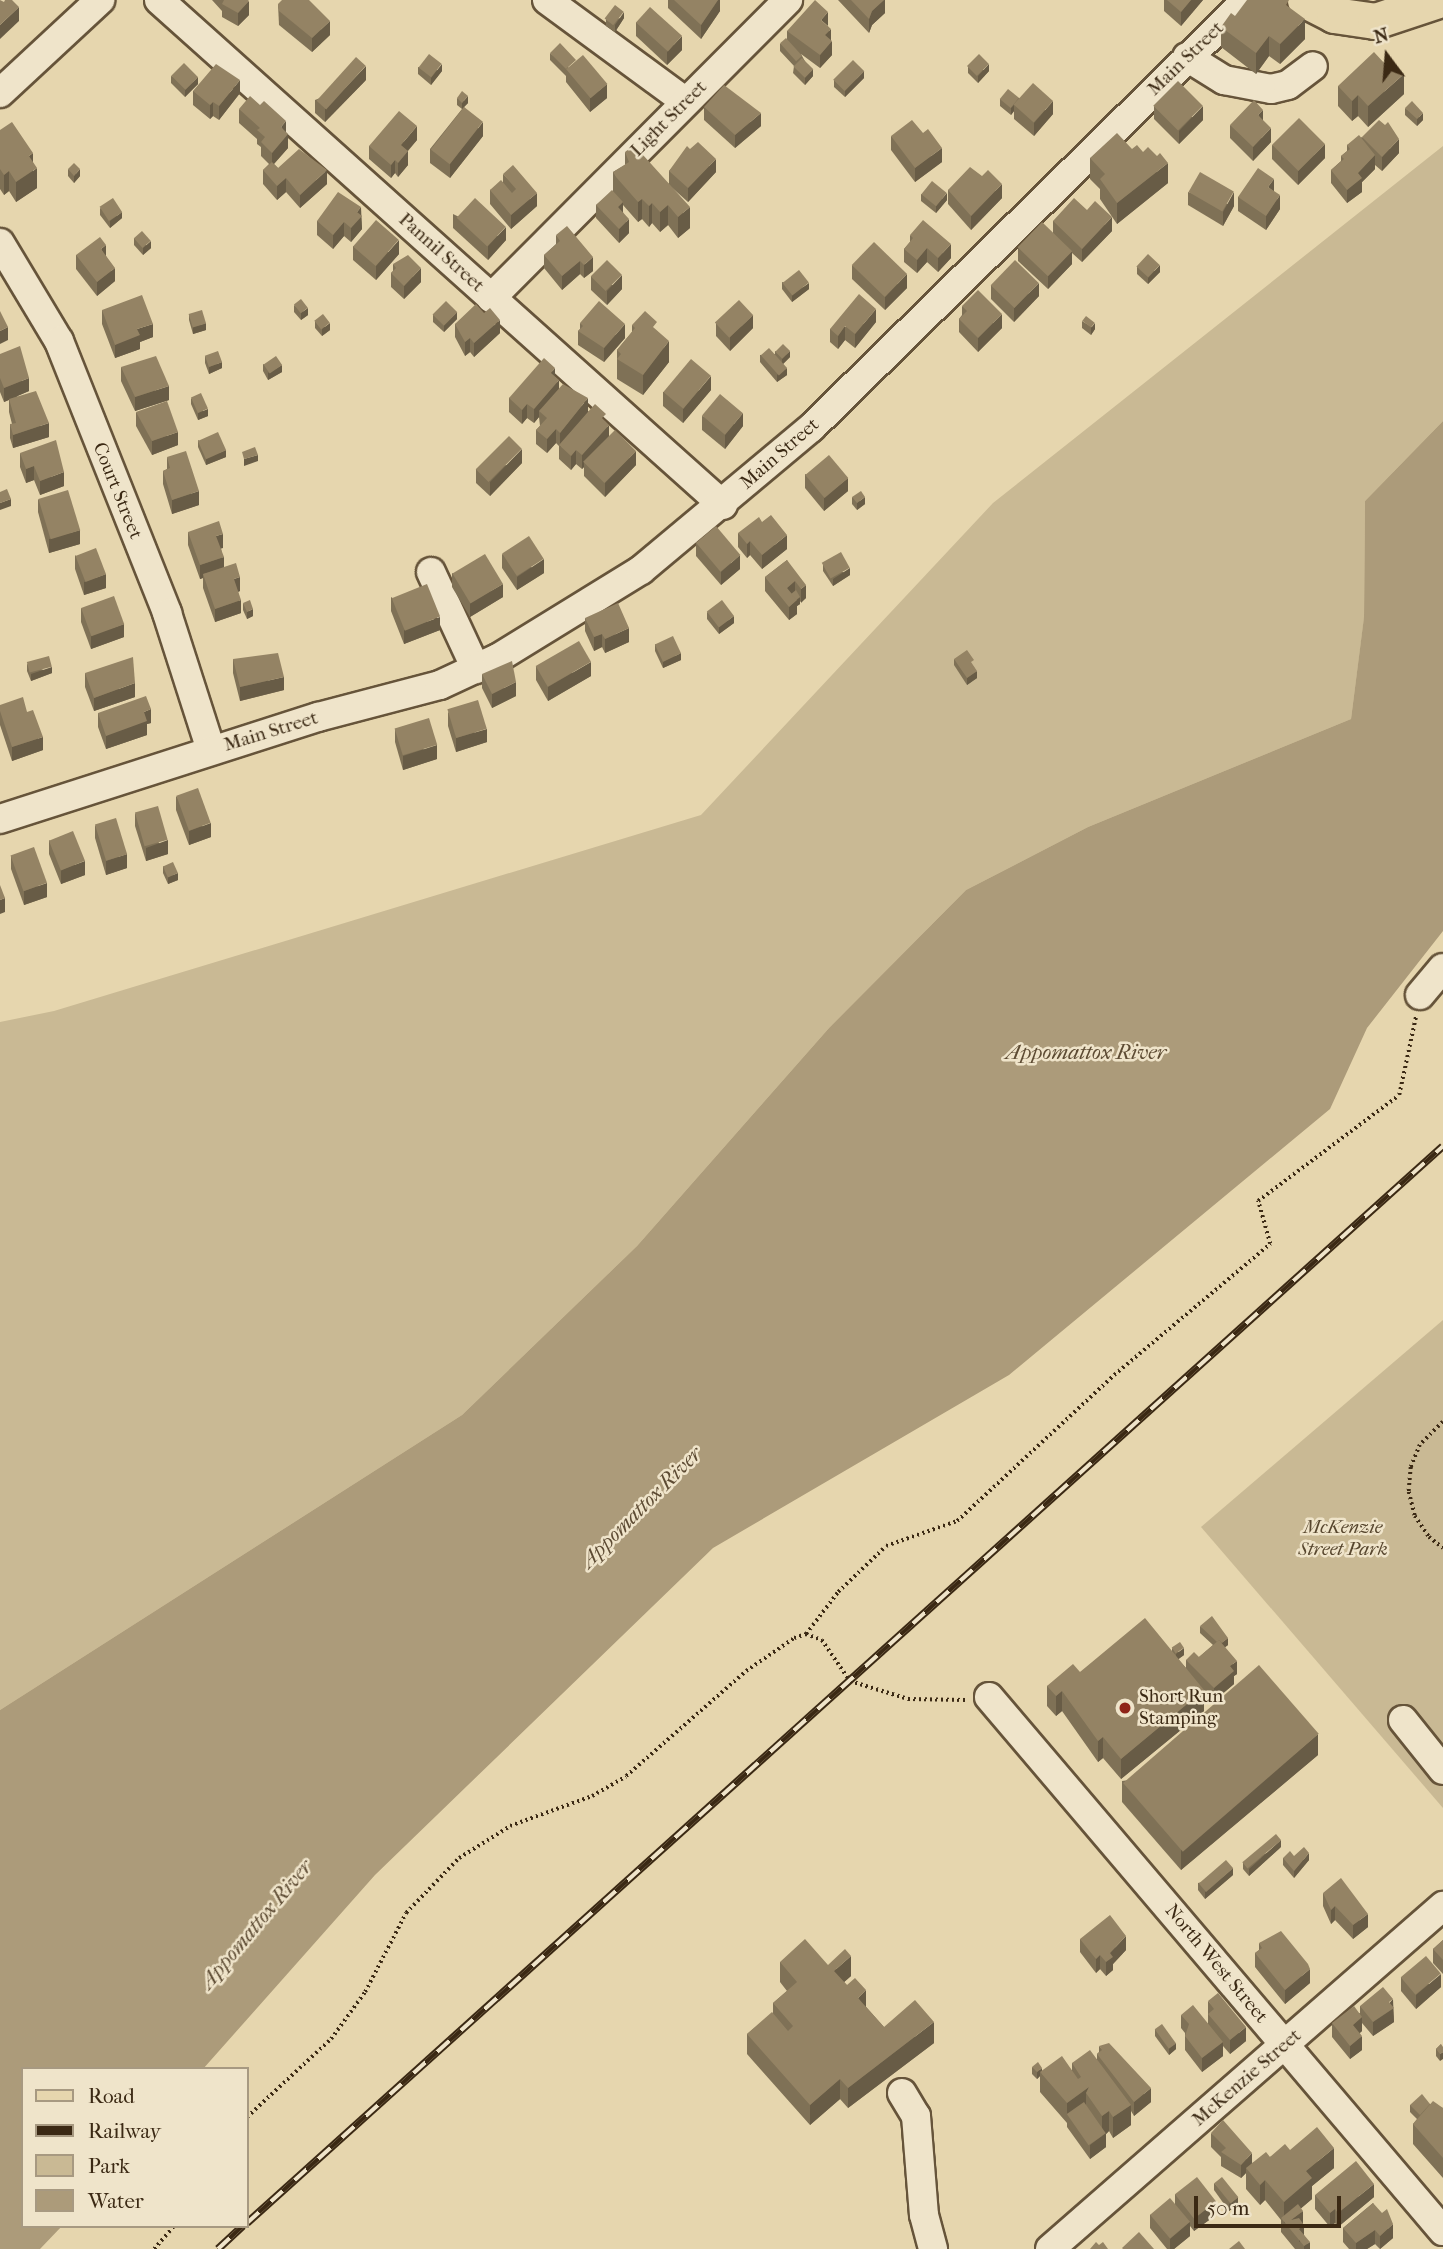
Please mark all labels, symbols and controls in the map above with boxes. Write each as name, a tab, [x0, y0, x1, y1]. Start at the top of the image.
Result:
street label: Main Street	[1143, 17, 1229, 101]
north arrow	[1352, 21, 1422, 91]
text: N	[1371, 23, 1391, 48]
street label: Light Street	[626, 76, 712, 162]
street label: Pannil Street	[394, 209, 488, 297]
street label: Main Street	[736, 414, 824, 494]
street label: Court Street	[87, 439, 147, 543]
street label: Main Street	[221, 707, 321, 757]
water label: Appomattox River	[1006, 1039, 1166, 1065]
water label: Appomattox River	[575, 1441, 707, 1573]
park label: McKenzie Street Park	[1298, 1517, 1388, 1561]
place label: Short Run Stamping	[1139, 1686, 1223, 1730]
marker: Short Run Stamping	[1117, 1700, 1133, 1716]
water label: Appomattox River	[195, 1854, 317, 1994]
street label: North West Street	[1160, 1900, 1272, 2028]
street label: McKenzie Street	[1188, 2025, 1306, 2131]
legend	[21, 2067, 248, 2228]
text: Road	[88, 2084, 135, 2108]
text: Railway	[88, 2119, 161, 2143]
text: Park	[88, 2154, 130, 2178]
scale bar	[1198, 2182, 1345, 2226]
text: Water	[88, 2189, 144, 2213]
text: 50 m	[1207, 2196, 1250, 2220]

